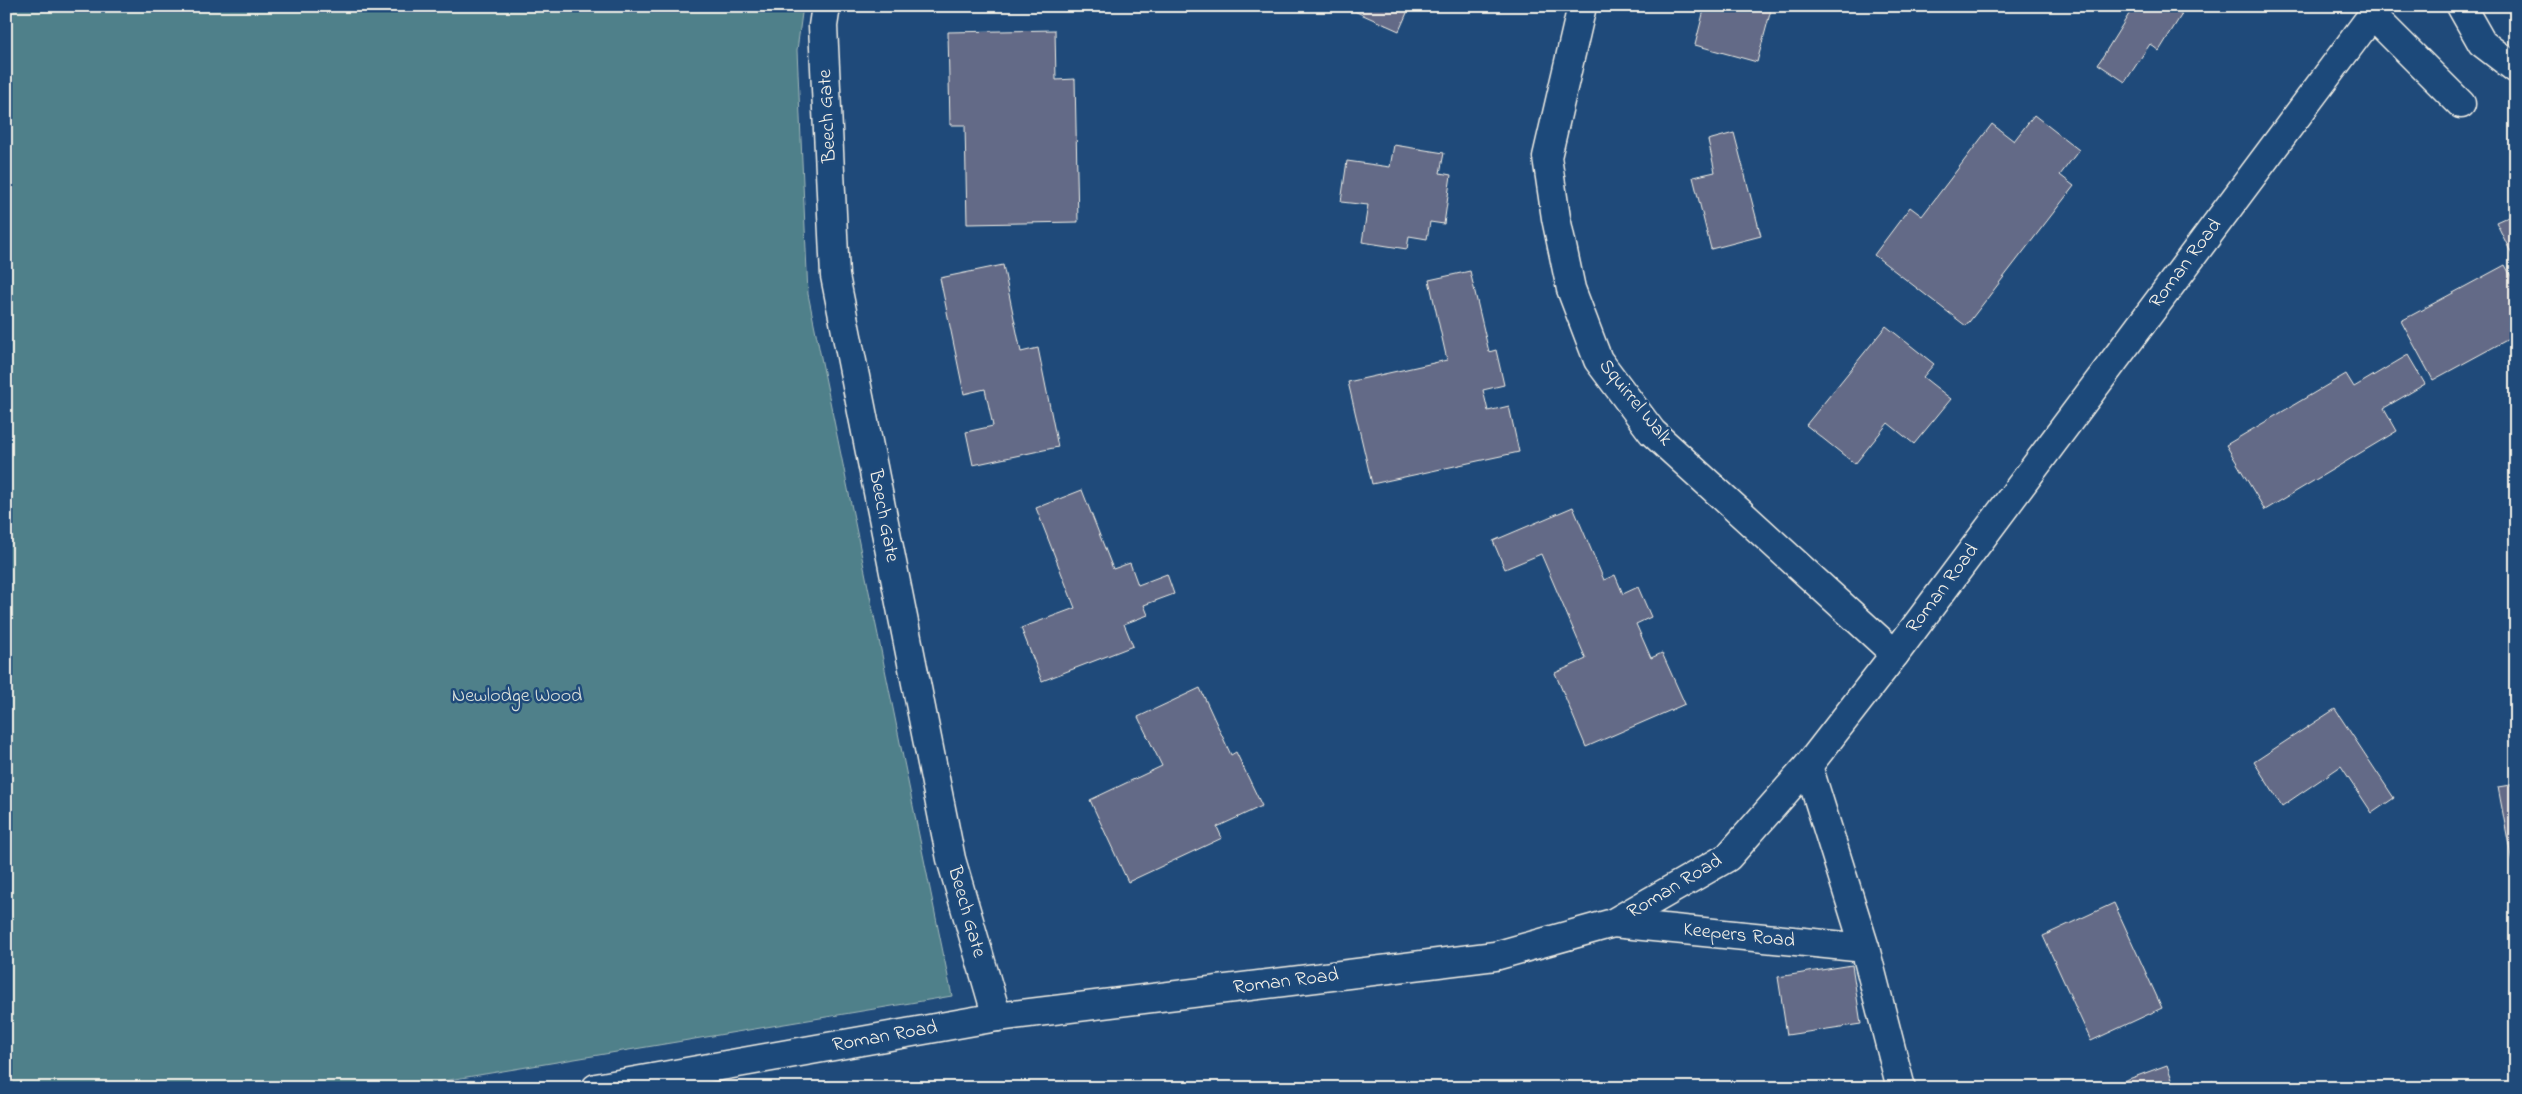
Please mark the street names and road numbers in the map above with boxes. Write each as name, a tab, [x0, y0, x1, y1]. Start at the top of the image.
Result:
street label: Beech Gate	[811, 68, 845, 165]
street label: Roman Road	[2142, 213, 2230, 315]
street label: Squirrel Walk	[1591, 353, 1679, 453]
street label: Beech Gate	[860, 466, 906, 565]
street label: Roman Road	[1899, 538, 1987, 640]
street label: Roman Road	[1622, 847, 1728, 927]
street label: Beech Gate	[939, 862, 993, 961]
street label: Keepers Road	[1682, 916, 1796, 956]
street label: Roman Road	[1232, 961, 1340, 1003]
street label: Roman Road	[830, 1014, 940, 1060]

